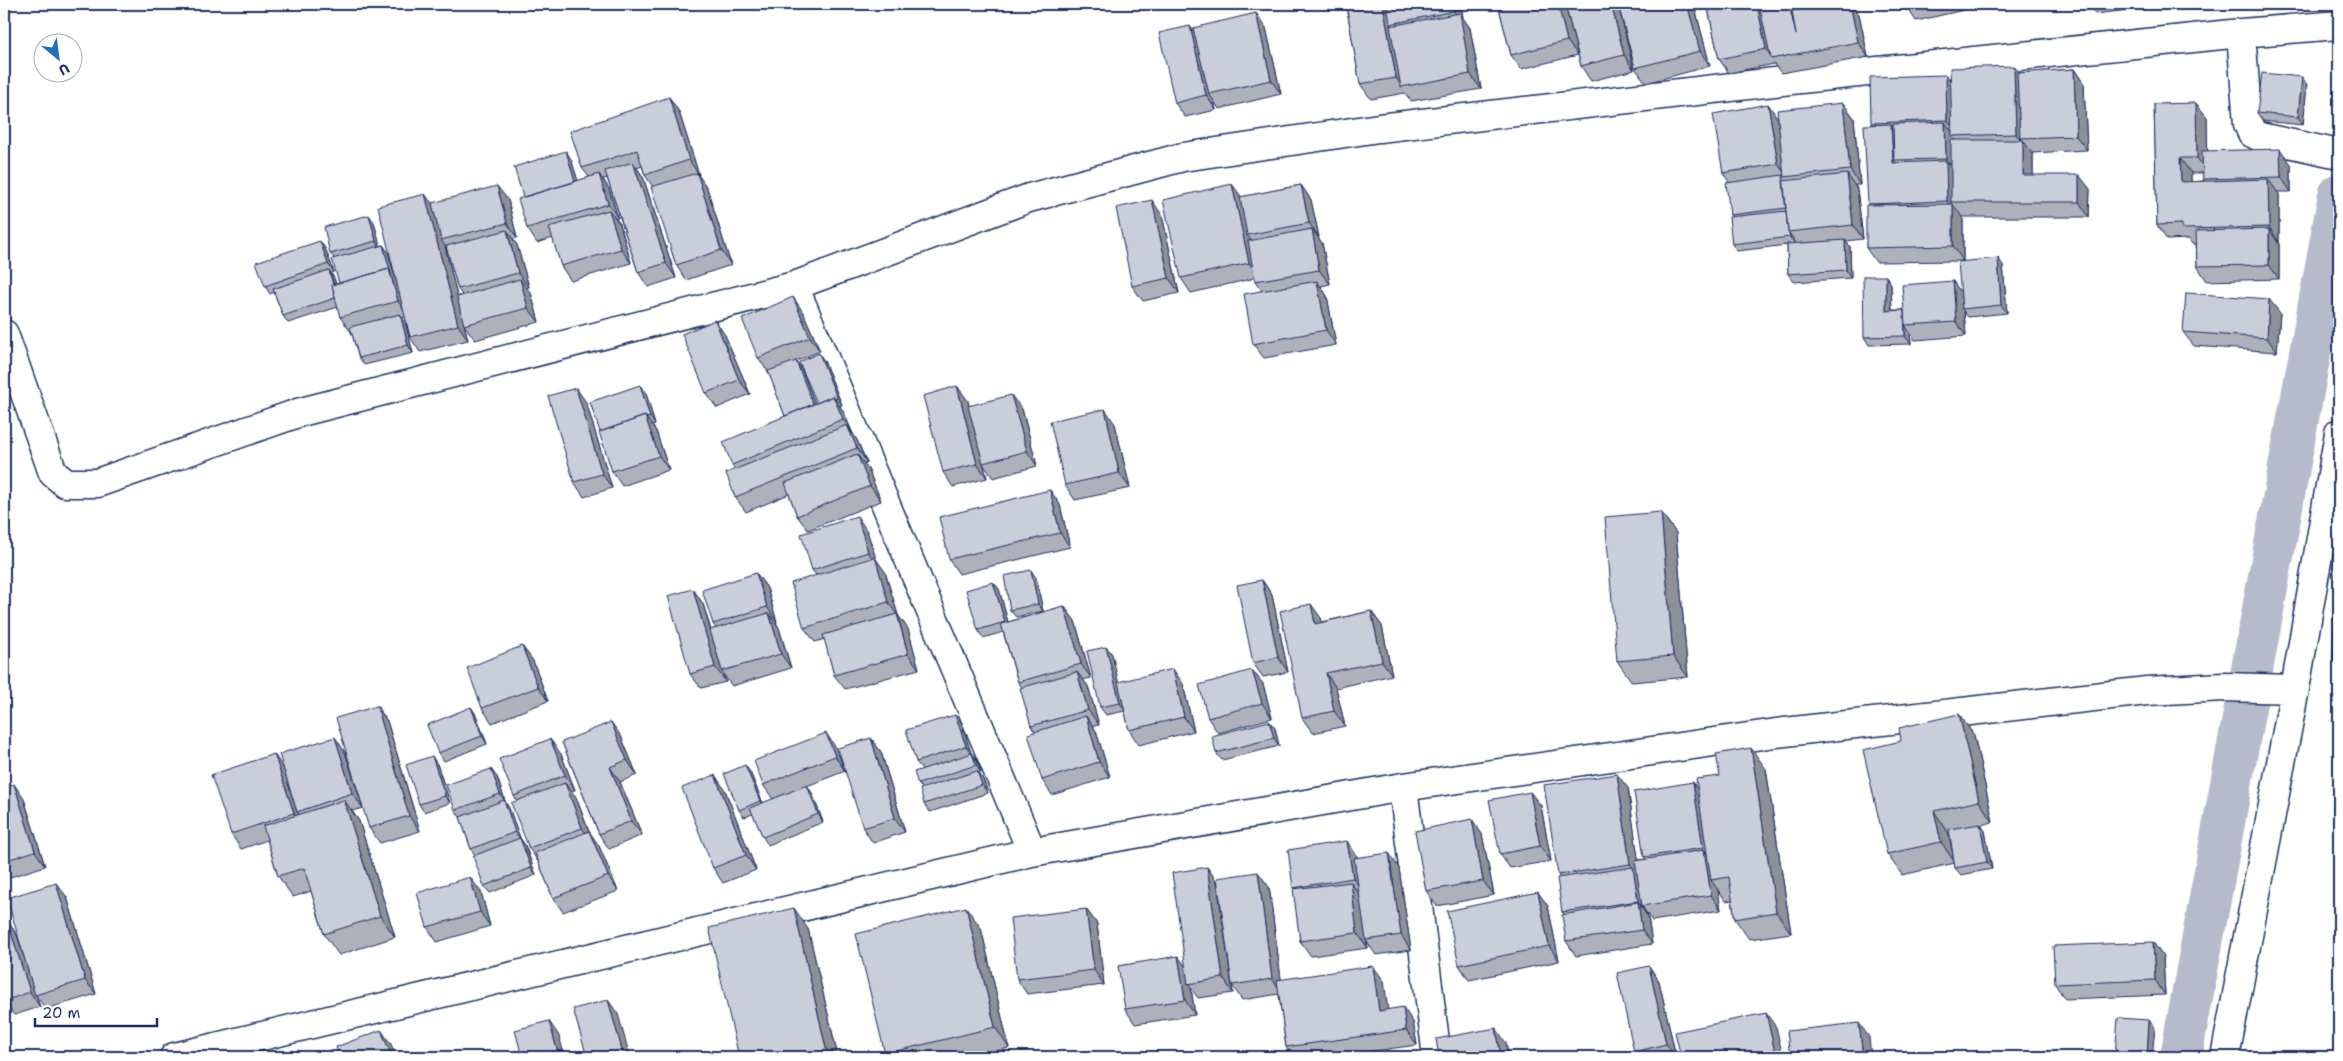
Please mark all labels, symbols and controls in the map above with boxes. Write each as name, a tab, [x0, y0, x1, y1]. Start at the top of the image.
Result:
north arrow	[32, 32, 82, 82]
text: U	[56, 59, 73, 80]
scale bar	[35, 996, 158, 1028]
text: 20 m	[42, 1003, 81, 1023]

